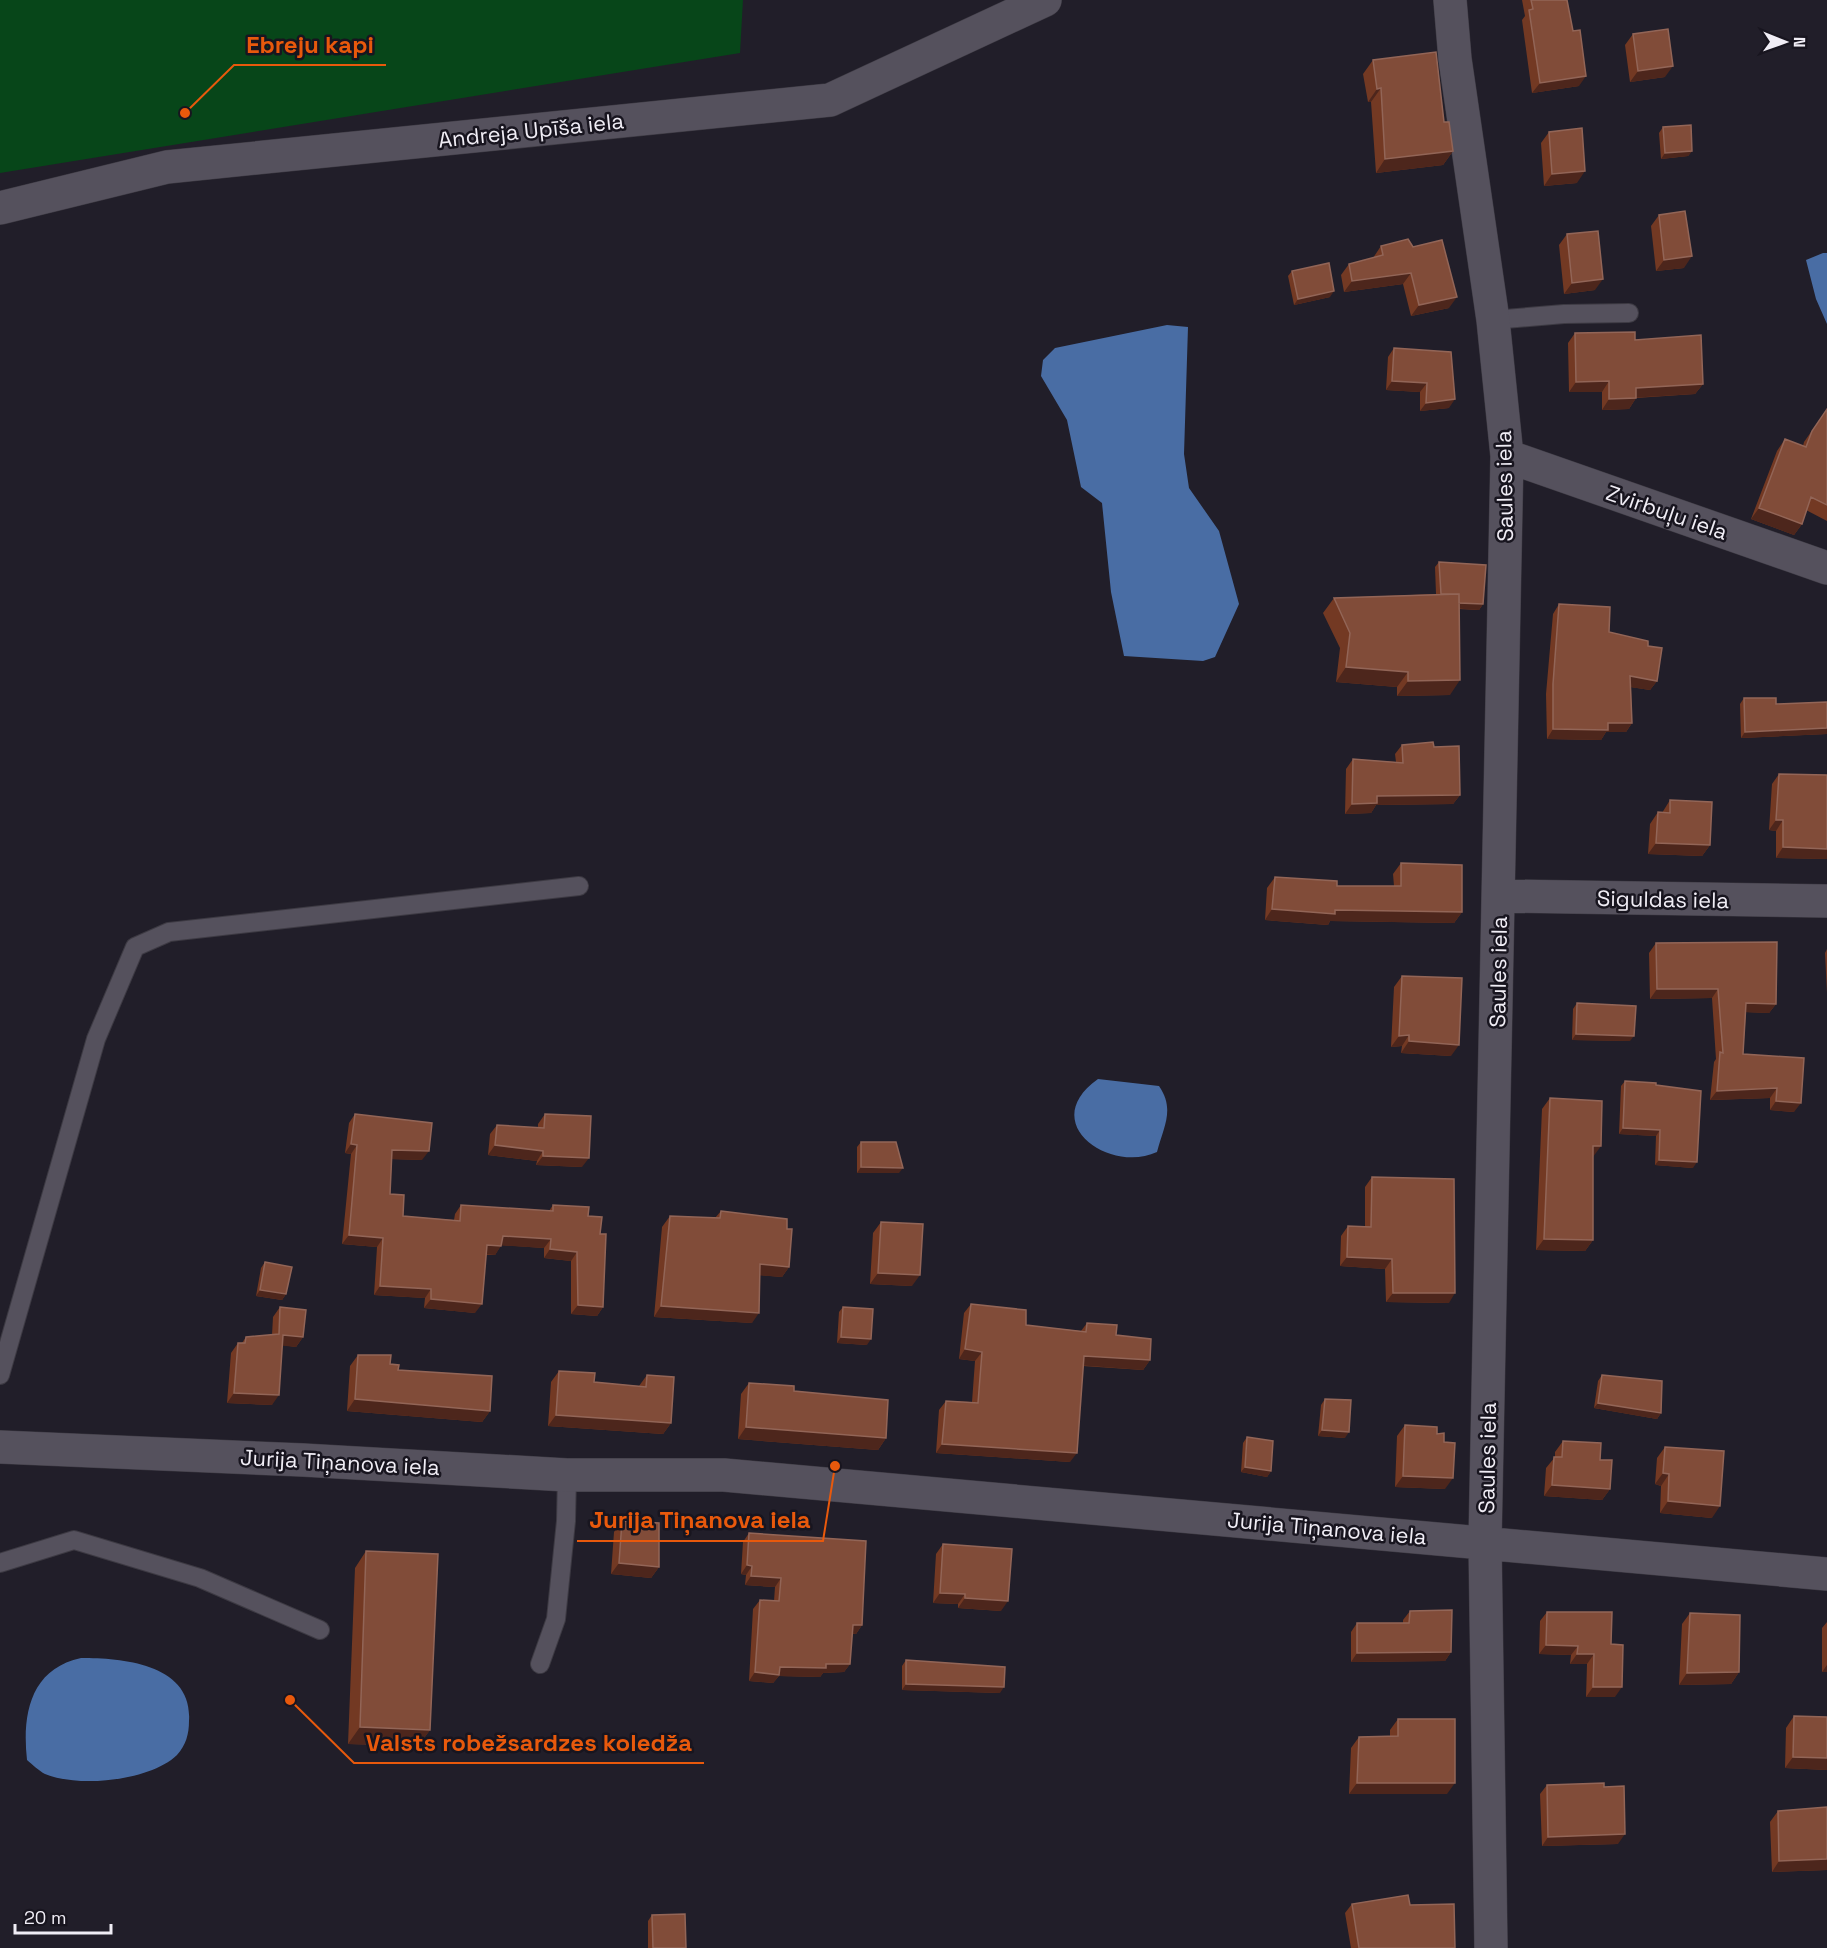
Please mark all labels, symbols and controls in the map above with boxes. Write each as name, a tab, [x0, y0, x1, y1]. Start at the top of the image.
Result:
north arrow	[1755, 12, 1815, 72]
callout: Ebreju kapi	[234, 23, 386, 65]
text: Ebreju kapi	[246, 29, 374, 60]
text: N	[1789, 37, 1810, 48]
street label: Andreja Upīša iela	[437, 106, 626, 154]
street label: Saules iela	[1489, 430, 1519, 542]
street label: Zvirbuļu iela	[1603, 478, 1732, 546]
street label: Siguldas iela	[1597, 884, 1730, 914]
street label: Saules iela	[1483, 916, 1513, 1028]
street label: Saules iela	[1472, 1402, 1502, 1514]
street label: Jurija Tiņanova iela	[239, 1443, 441, 1481]
callout: Jurija Tiņanova iela	[577, 1499, 823, 1541]
text: Jurija Tiņanova iela	[589, 1504, 811, 1536]
street label: Jurija Tiņanova iela	[1226, 1505, 1428, 1551]
callout: Valsts robežsardzes koledža	[354, 1721, 704, 1763]
text: Valsts robežsardzes koledža	[366, 1727, 692, 1758]
scale bar	[15, 1897, 111, 1935]
text: 20 m	[24, 1906, 67, 1929]

